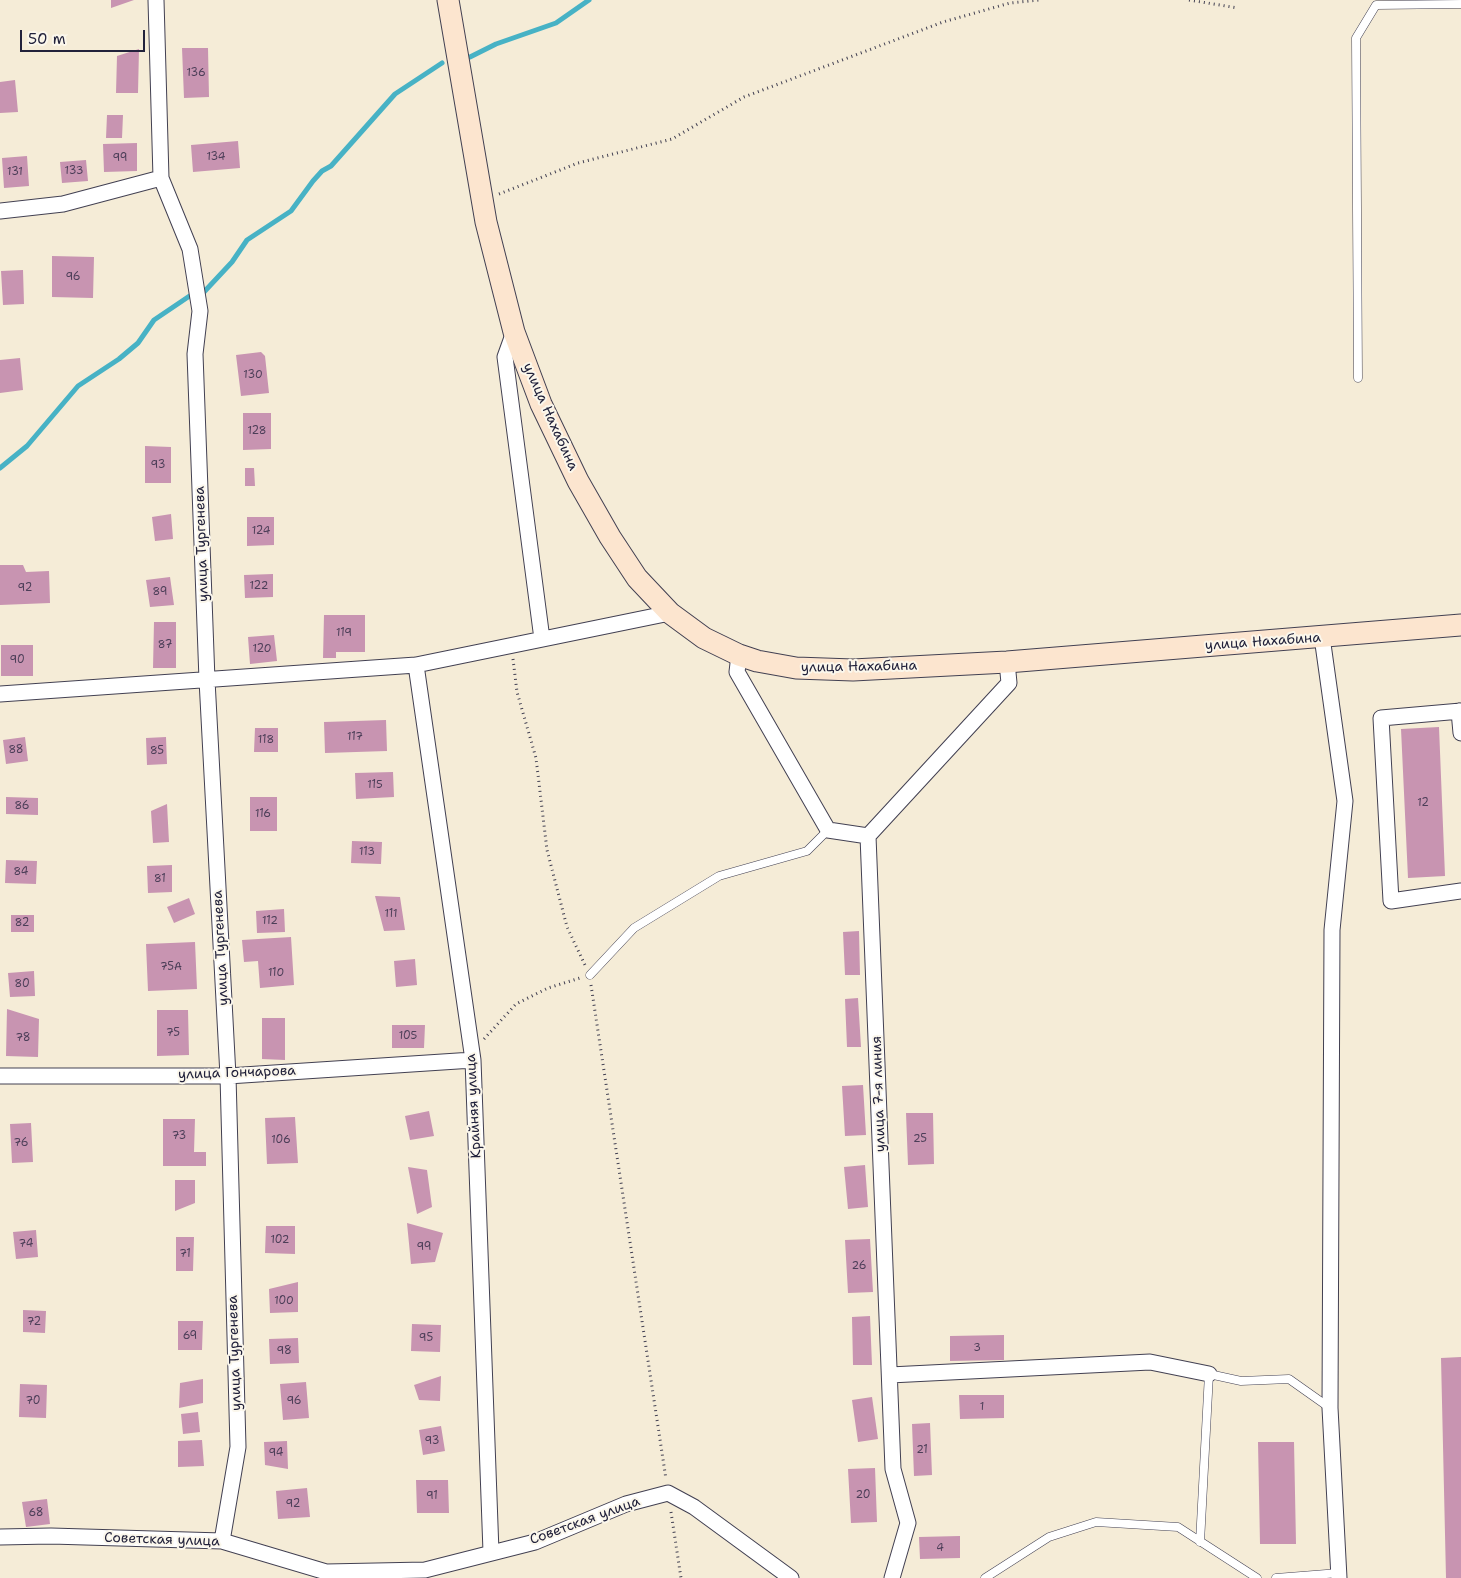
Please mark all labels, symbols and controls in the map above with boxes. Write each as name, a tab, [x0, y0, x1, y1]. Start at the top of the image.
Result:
scale bar	[22, 20, 148, 52]
text: 50 m	[28, 29, 66, 49]
house number: 136	[186, 66, 206, 80]
house number: 134	[206, 150, 226, 164]
house number: 99	[113, 151, 127, 165]
house number: 133	[65, 164, 83, 178]
house number: 131	[7, 165, 23, 179]
house number: 96	[65, 270, 81, 284]
street label: улица Нахабина	[519, 361, 581, 473]
house number: 130	[243, 368, 263, 382]
house number: 128	[247, 424, 267, 438]
house number: 93	[151, 458, 165, 472]
street label: улица Тургенева	[192, 486, 212, 602]
house number: 124	[252, 524, 270, 538]
house number: 122	[250, 579, 268, 593]
house number: 92	[18, 581, 32, 595]
house number: 89	[153, 585, 167, 599]
house number: 119	[336, 626, 352, 640]
street label: улица Нахабина	[1205, 630, 1321, 654]
house number: 87	[158, 638, 172, 652]
house number: 120	[252, 642, 272, 656]
house number: 90	[9, 653, 25, 667]
street label: улица Нахабина	[801, 658, 917, 676]
house number: 117	[347, 730, 363, 744]
house number: 118	[258, 733, 274, 747]
house number: 88	[8, 743, 24, 757]
house number: 85	[150, 744, 164, 758]
house number: 115	[367, 778, 383, 792]
house number: 12	[1417, 796, 1429, 810]
house number: 86	[14, 799, 30, 813]
house number: 116	[255, 807, 271, 821]
house number: 113	[359, 845, 375, 859]
house number: 84	[14, 865, 28, 879]
house number: 81	[154, 872, 166, 886]
street label: улица Тургенева	[210, 890, 232, 1006]
house number: 111	[384, 907, 398, 921]
house number: 112	[262, 914, 278, 928]
house number: 82	[15, 916, 29, 930]
house number: 75А	[160, 960, 182, 974]
house number: 110	[268, 966, 284, 980]
house number: 80	[14, 977, 30, 991]
house number: 75	[166, 1026, 180, 1040]
house number: 105	[399, 1029, 417, 1043]
house number: 78	[16, 1031, 30, 1045]
street label: улица 7-я линия	[869, 1036, 889, 1152]
street label: Крайняя улица	[463, 1053, 485, 1159]
street label: улица Гончарова	[178, 1063, 296, 1083]
house number: 73	[172, 1129, 186, 1143]
house number: 25	[913, 1132, 927, 1146]
house number: 106	[271, 1133, 291, 1147]
house number: 76	[14, 1136, 28, 1150]
house number: 102	[270, 1233, 290, 1247]
house number: 74	[19, 1237, 33, 1251]
house number: 99	[417, 1240, 431, 1254]
house number: 71	[179, 1247, 191, 1261]
house number: 26	[852, 1259, 866, 1273]
house number: 100	[274, 1294, 294, 1308]
street label: улица Тургенева	[225, 1295, 245, 1411]
house number: 72	[27, 1315, 41, 1329]
house number: 69	[183, 1329, 197, 1343]
house number: 95	[419, 1331, 433, 1345]
house number: 3	[973, 1341, 981, 1355]
house number: 98	[276, 1344, 292, 1358]
house number: 70	[25, 1394, 41, 1408]
house number: 96	[286, 1394, 302, 1408]
house number: 1	[980, 1400, 984, 1414]
house number: 93	[425, 1434, 439, 1448]
house number: 21	[916, 1443, 928, 1457]
house number: 94	[269, 1446, 283, 1460]
house number: 20	[855, 1488, 871, 1502]
house number: 91	[426, 1489, 438, 1503]
street label: Советская улица	[528, 1493, 642, 1549]
house number: 92	[286, 1497, 300, 1511]
house number: 68	[29, 1506, 43, 1520]
street label: Советская улица	[104, 1530, 220, 1550]
house number: 4	[936, 1541, 944, 1555]

